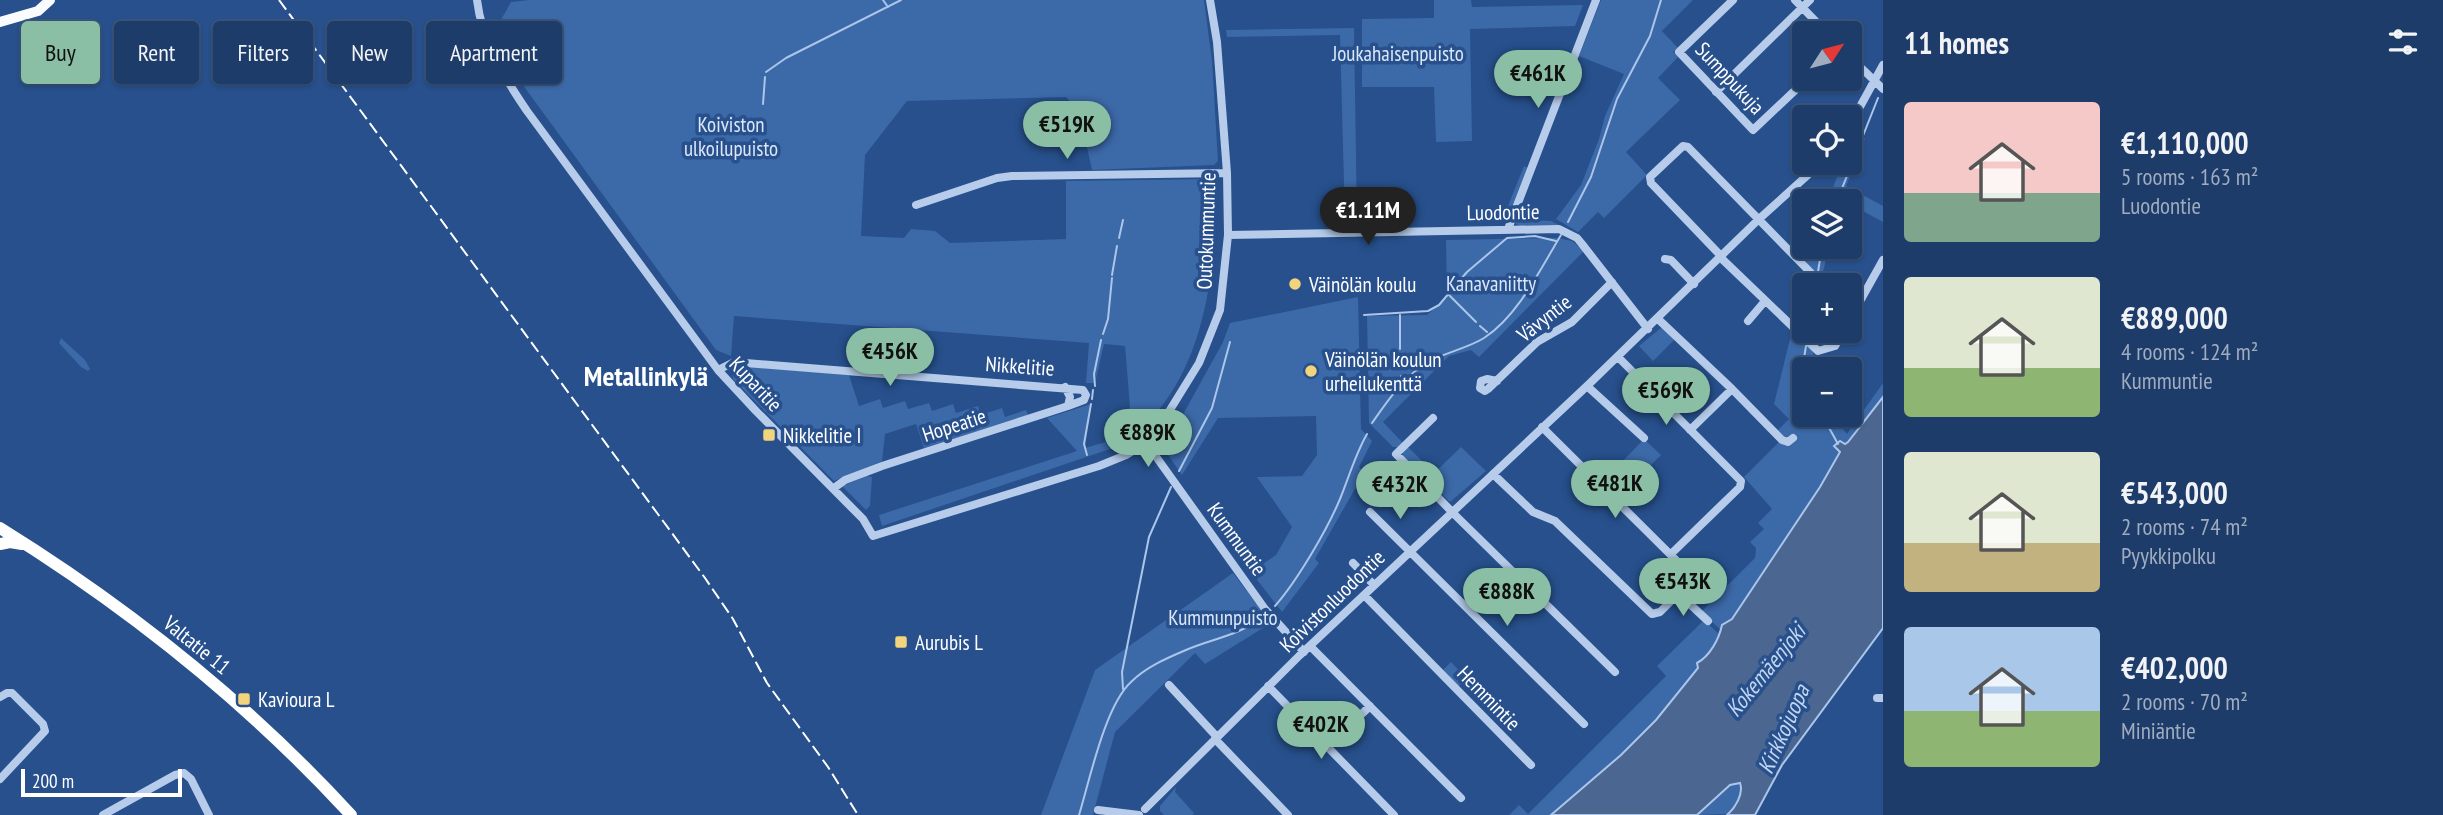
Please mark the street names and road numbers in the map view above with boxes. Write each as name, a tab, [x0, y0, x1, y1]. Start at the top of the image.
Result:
street label: Sumppukuja	[1690, 36, 1770, 120]
street label: Outokummuntie	[1190, 172, 1222, 290]
street label: Luodontie	[1466, 198, 1540, 226]
street label: Vävyntie	[1511, 288, 1577, 348]
street label: Nikkelitie	[985, 350, 1055, 382]
street label: Kuparitie	[724, 351, 788, 417]
street label: Hopeatie	[919, 402, 989, 448]
street label: Kummuntie	[1201, 497, 1273, 581]
street label: Koivistonluodontie	[1274, 544, 1390, 658]
street label: Valtatie 11	[157, 609, 236, 680]
street label: Hemmintie	[1451, 660, 1527, 736]

